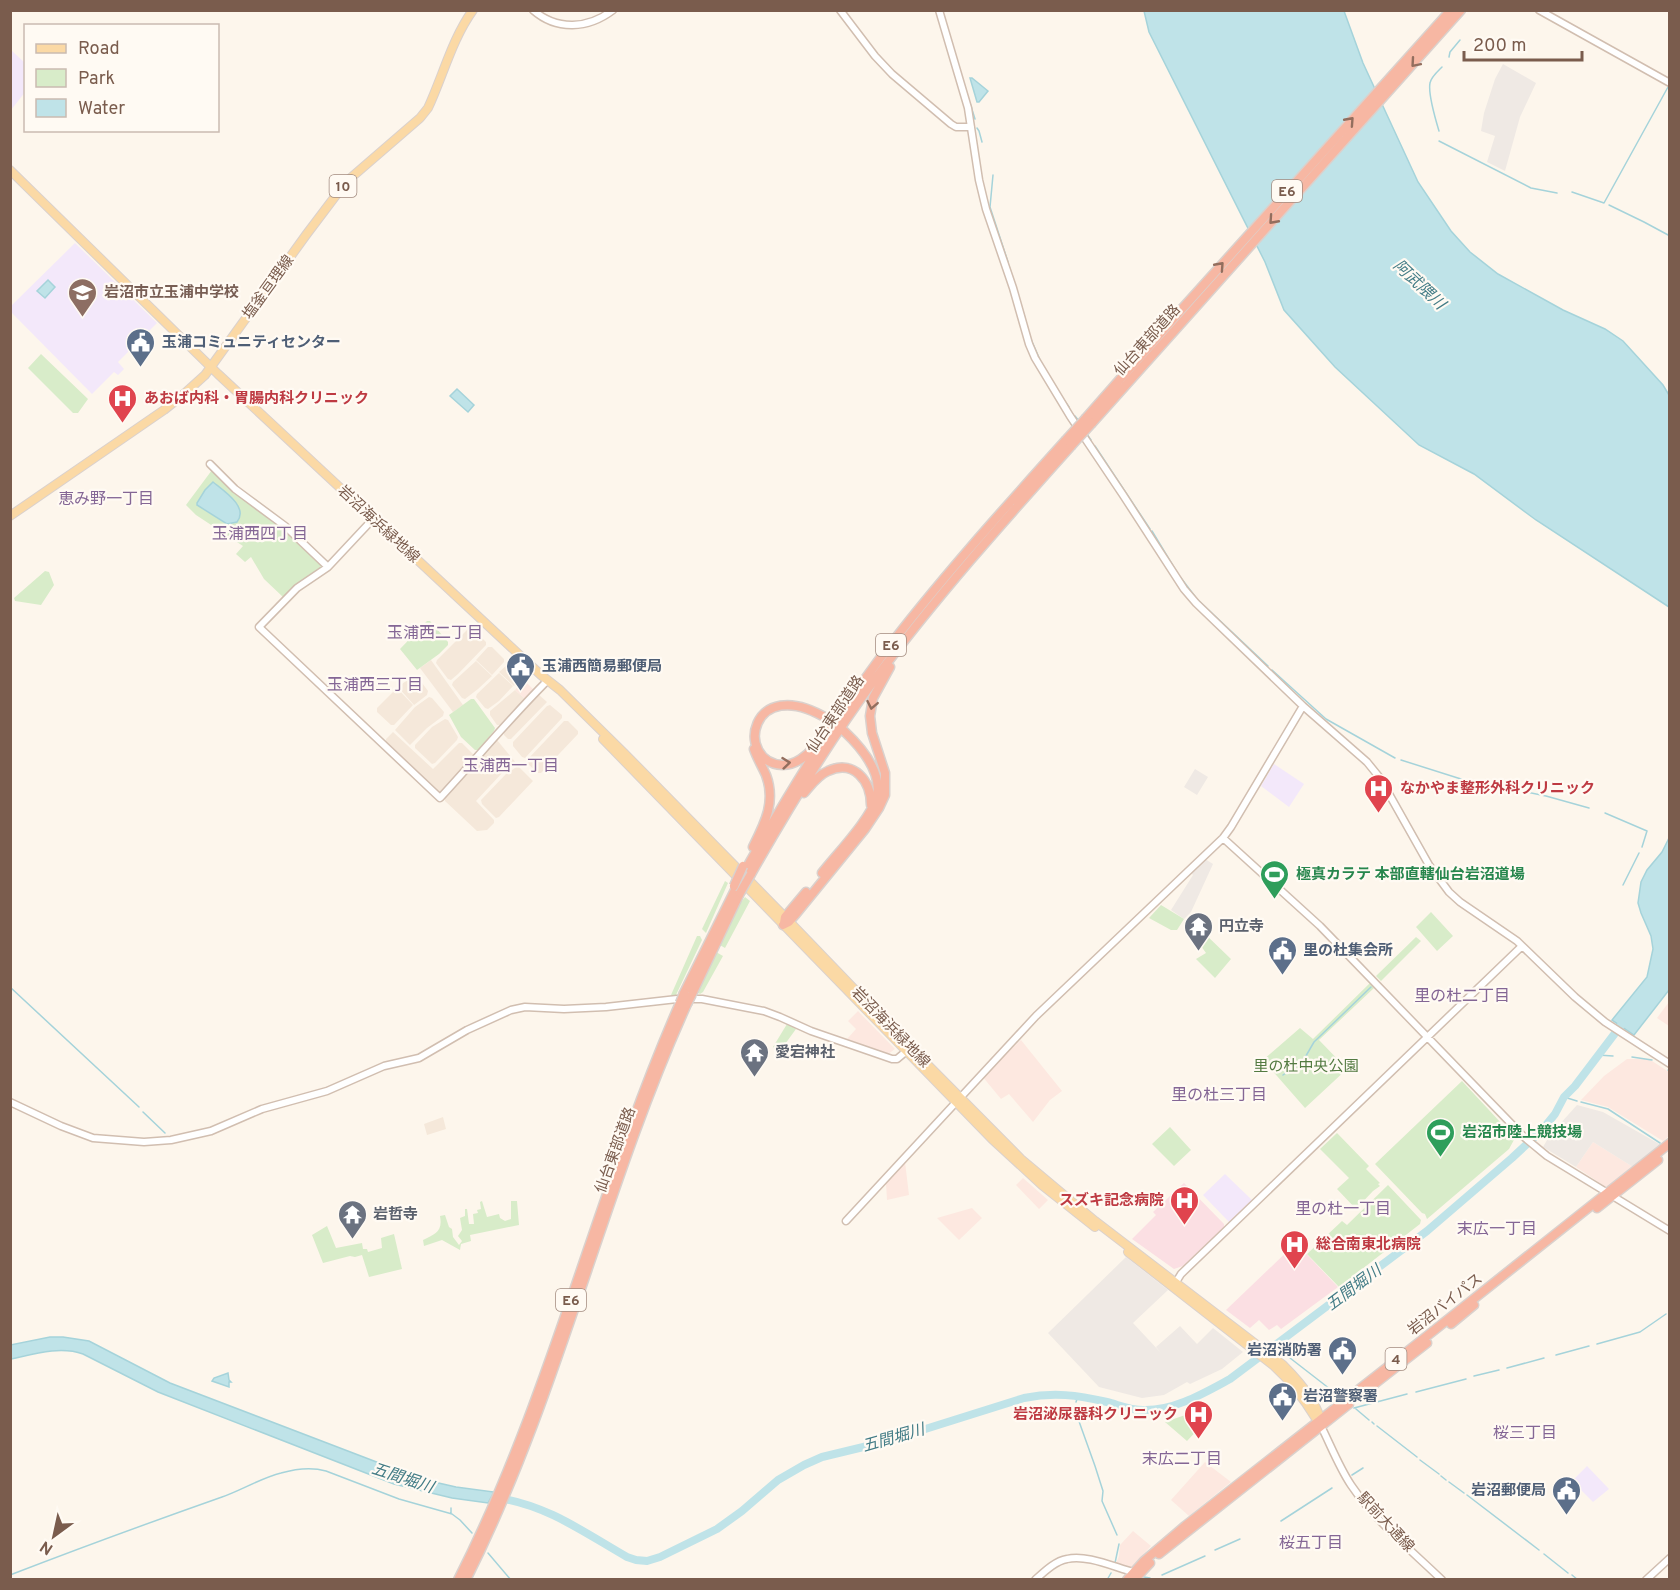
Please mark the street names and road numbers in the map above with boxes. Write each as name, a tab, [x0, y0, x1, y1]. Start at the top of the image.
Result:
road number: 10	[330, 175, 356, 197]
road number: E6	[1272, 180, 1302, 202]
street label: 塩釜亘理線	[239, 251, 299, 324]
street label: 仙台東部道路	[1111, 301, 1185, 381]
street label: 岩沼海浜緑地線	[333, 482, 423, 568]
road number: E6	[876, 634, 906, 656]
street label: 仙台東部道路	[803, 672, 869, 757]
street label: 岩沼海浜緑地線	[847, 984, 933, 1072]
street label: 仙台東部道路	[592, 1105, 641, 1196]
street label: 岩沼バイパス	[1405, 1270, 1487, 1340]
road number: E6	[556, 1289, 586, 1311]
road number: 4	[1386, 1348, 1406, 1370]
street label: 駅前大通線	[1352, 1489, 1417, 1557]

